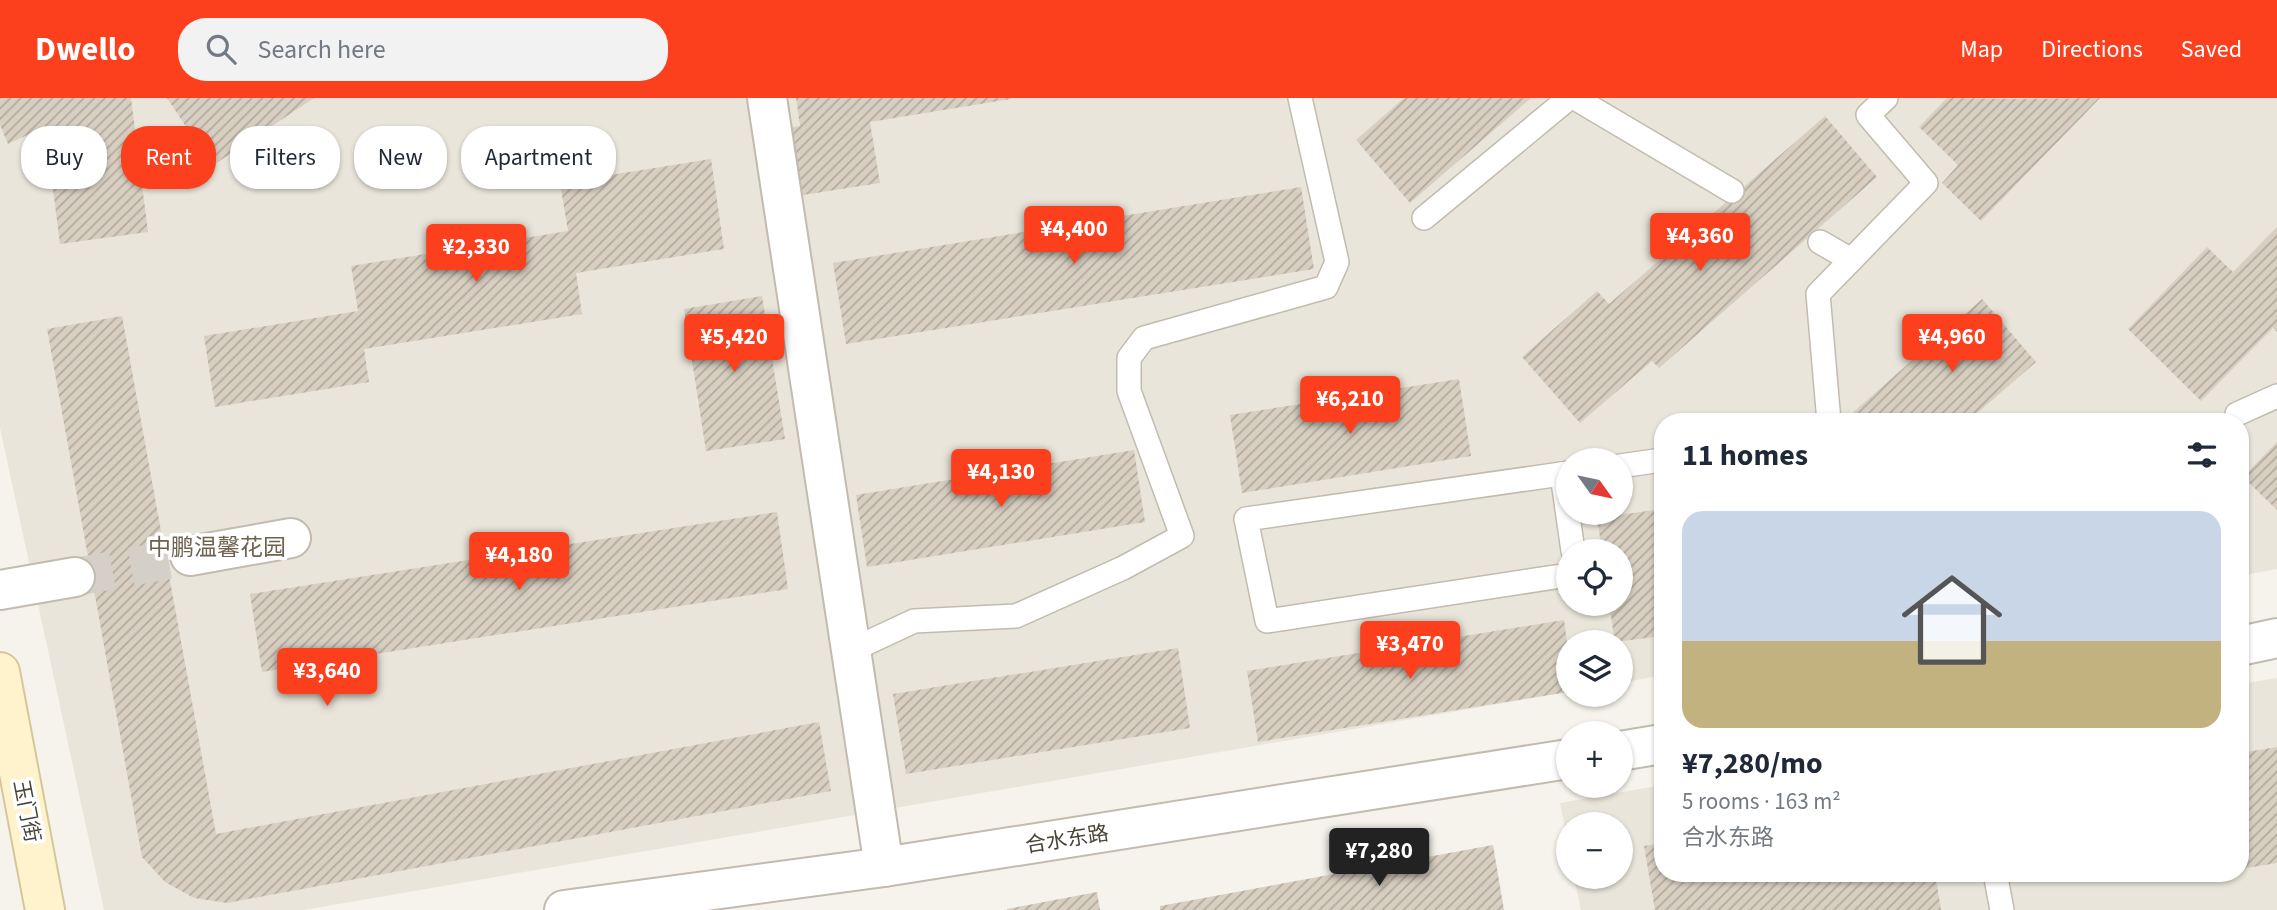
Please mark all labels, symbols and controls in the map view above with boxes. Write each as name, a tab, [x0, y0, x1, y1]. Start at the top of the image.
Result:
search box	[178, 18, 668, 81]
text: Dwello	[35, 26, 136, 73]
icon: search	[202, 30, 240, 68]
text: Search here	[258, 31, 386, 68]
text: Map	[1960, 32, 2003, 67]
text: Directions	[2041, 32, 2143, 67]
text: Saved	[2181, 32, 2242, 67]
chip: Buy	[21, 126, 107, 189]
chip: Rent	[121, 126, 216, 189]
chip: Filters	[230, 126, 340, 189]
chip: New	[354, 126, 447, 189]
chip: Apartment	[461, 126, 616, 189]
pin: ¥4,400	[1017, 206, 1131, 266]
text: ¥4,400	[1040, 212, 1108, 245]
pin: ¥4,360	[1643, 214, 1757, 273]
text: ¥4,360	[1666, 219, 1734, 252]
pin: ¥2,330	[419, 225, 533, 284]
text: ¥2,330	[442, 230, 510, 263]
pin: ¥5,420	[677, 314, 791, 374]
pin: ¥4,960	[1895, 314, 2009, 374]
text: ¥5,420	[700, 320, 768, 353]
text: ¥4,960	[1918, 320, 1986, 353]
pin: ¥6,210	[1293, 376, 1407, 436]
text: ¥6,210	[1316, 382, 1384, 415]
text: 11 homes	[1682, 434, 1808, 477]
icon: filters	[2183, 436, 2221, 474]
north arrow	[1556, 448, 1633, 525]
map controls	[1556, 448, 1633, 889]
pin: ¥4,130	[944, 450, 1058, 509]
text: ¥4,130	[967, 455, 1035, 488]
district label: 中鹏温馨花园	[148, 531, 286, 564]
pin: ¥4,180	[462, 532, 576, 592]
text: ¥4,180	[485, 538, 553, 571]
button: locate	[1556, 539, 1633, 616]
icon: home	[1889, 557, 2015, 683]
pin: ¥3,470	[1353, 622, 1467, 681]
text: ¥3,470	[1376, 627, 1444, 660]
button: layers	[1556, 630, 1633, 707]
pin: ¥3,640	[270, 648, 384, 708]
text: ¥3,640	[293, 654, 361, 687]
button: +	[1556, 721, 1633, 798]
text: ¥7,280/mo	[1682, 742, 1823, 785]
street label: 玉门街	[6, 777, 48, 845]
text: 5 rooms · 163 m²	[1682, 785, 1841, 818]
button: −	[1556, 812, 1633, 889]
street label: 合水东路	[1023, 818, 1111, 860]
text: 合水东路	[1682, 821, 1774, 854]
pin: ¥7,280	[1322, 828, 1436, 888]
text: ¥7,280	[1345, 834, 1413, 867]

